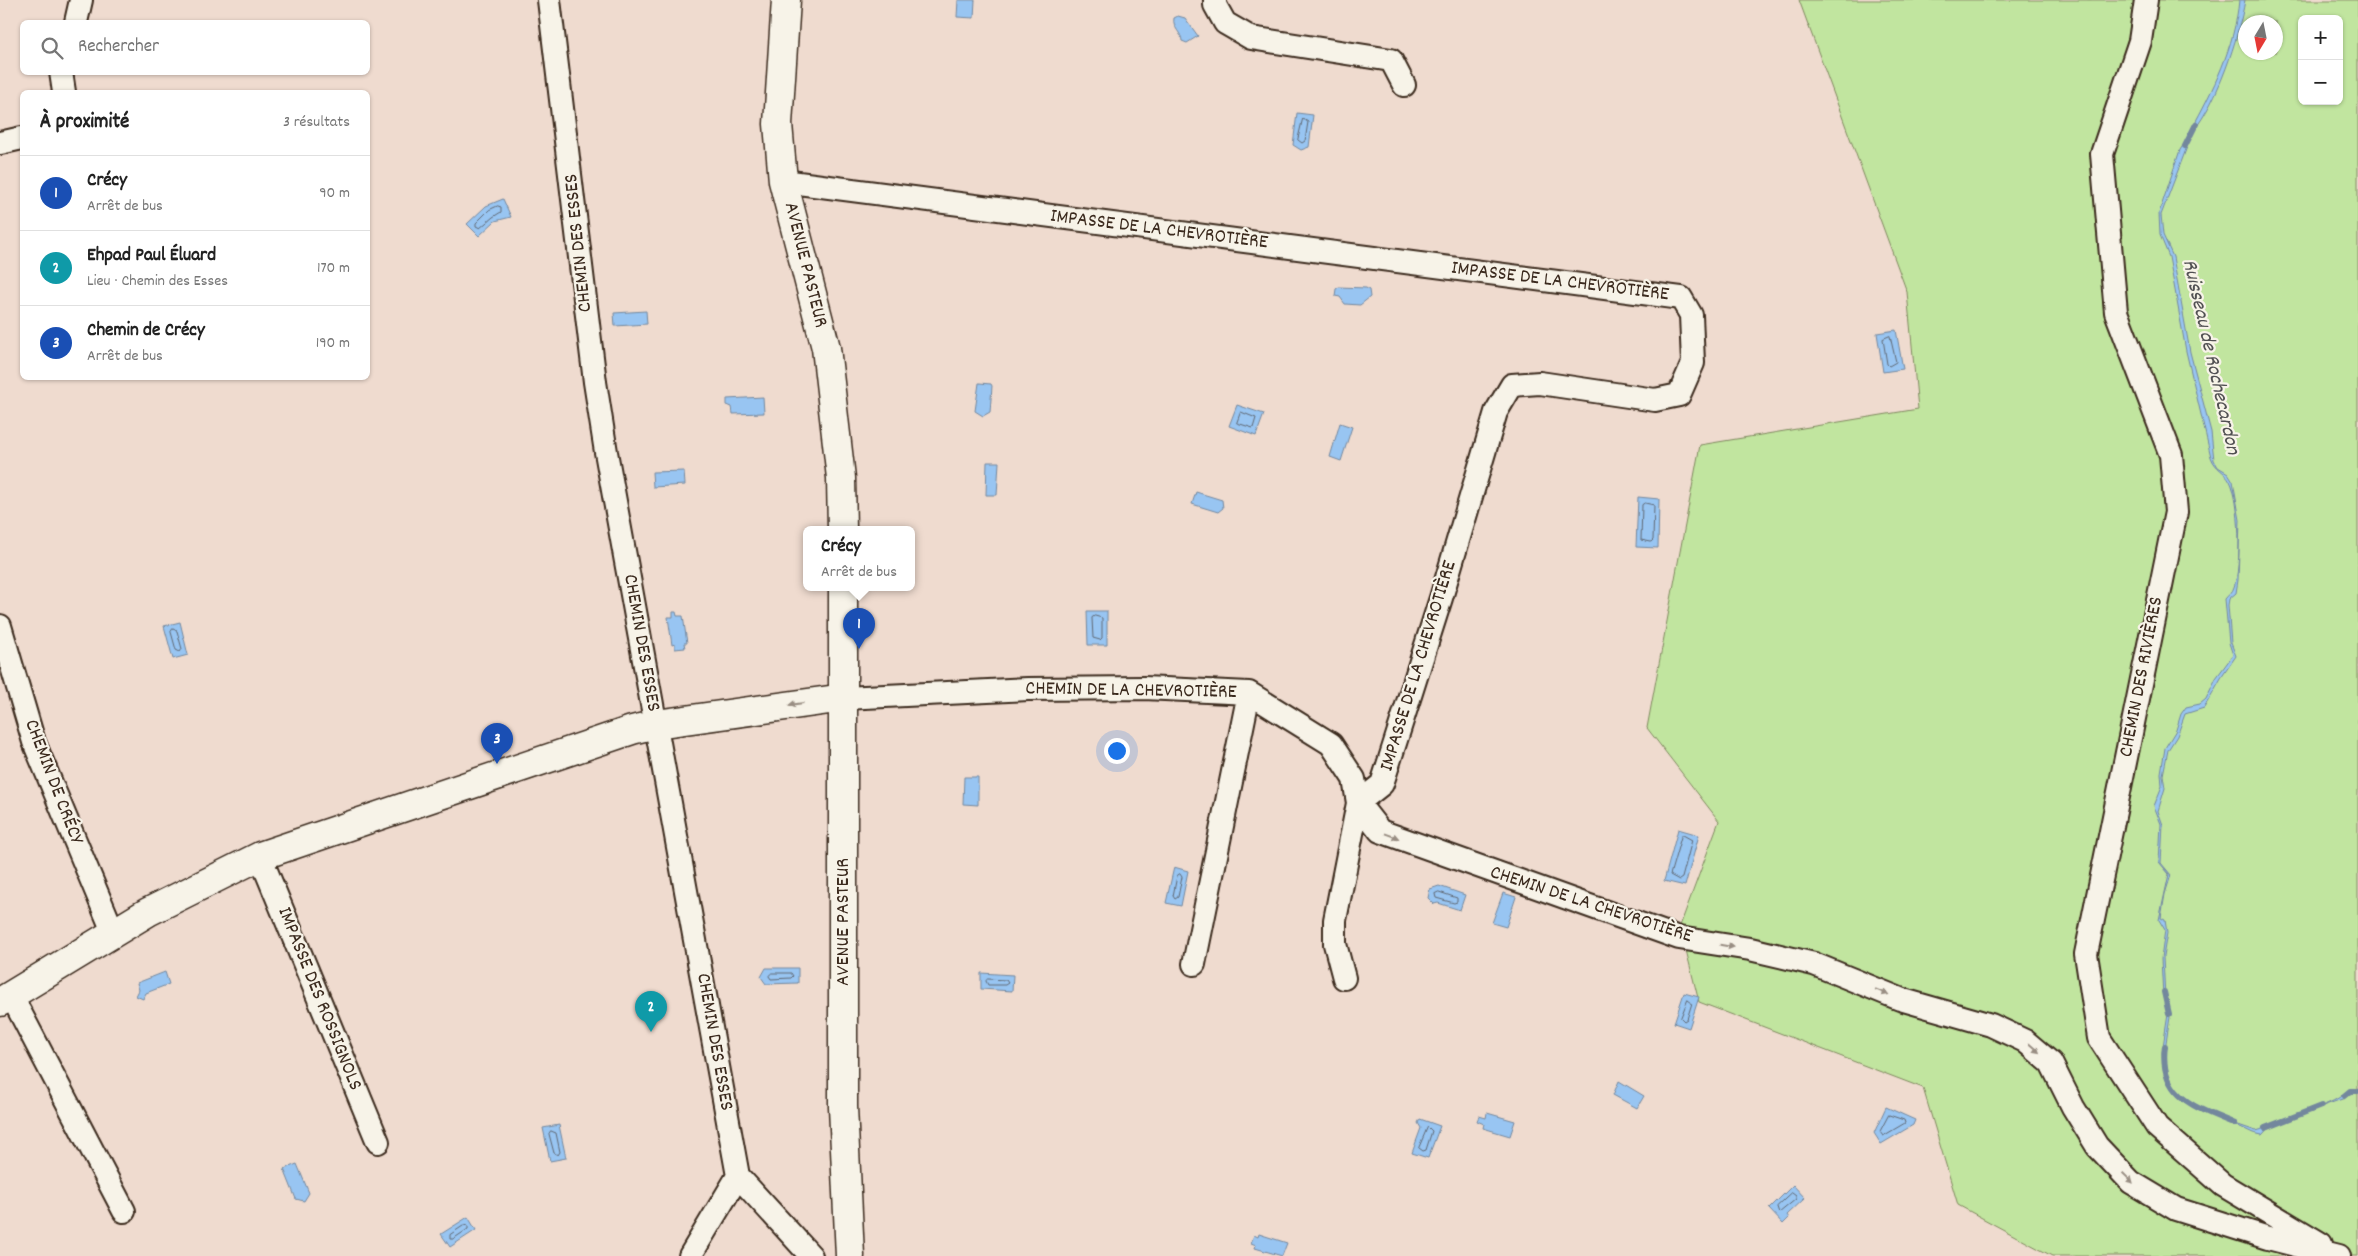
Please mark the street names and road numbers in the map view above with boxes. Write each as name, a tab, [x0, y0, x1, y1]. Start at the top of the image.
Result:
street label: CHEMIN DES ESSES	[558, 172, 600, 314]
street label: AVENUE PASTEUR	[776, 199, 834, 331]
street label: IMPASSE DE LA CHEVROTIÈRE	[1049, 203, 1269, 257]
street label: IMPASSE DE LA CHEVROTIÈRE	[1450, 255, 1670, 309]
street label: IMPASSE DE LA CHEVROTIÈRE	[1374, 557, 1464, 775]
street label: CHEMIN DES ESSES	[615, 572, 667, 714]
street label: CHEMIN DES RIVIÈRES	[2113, 594, 2171, 760]
street label: CHEMIN DE LA CHEVROTIÈRE	[1025, 675, 1237, 707]
street label: CHEMIN DE CRÉCY	[16, 716, 90, 849]
street label: AVENUE PASTEUR	[830, 858, 858, 986]
street label: CHEMIN DE LA CHEVROTIÈRE	[1486, 859, 1696, 951]
street label: IMPASSE DES ROSSIGNOLS	[269, 903, 369, 1095]
street label: CHEMIN DES ESSES	[688, 971, 740, 1113]

